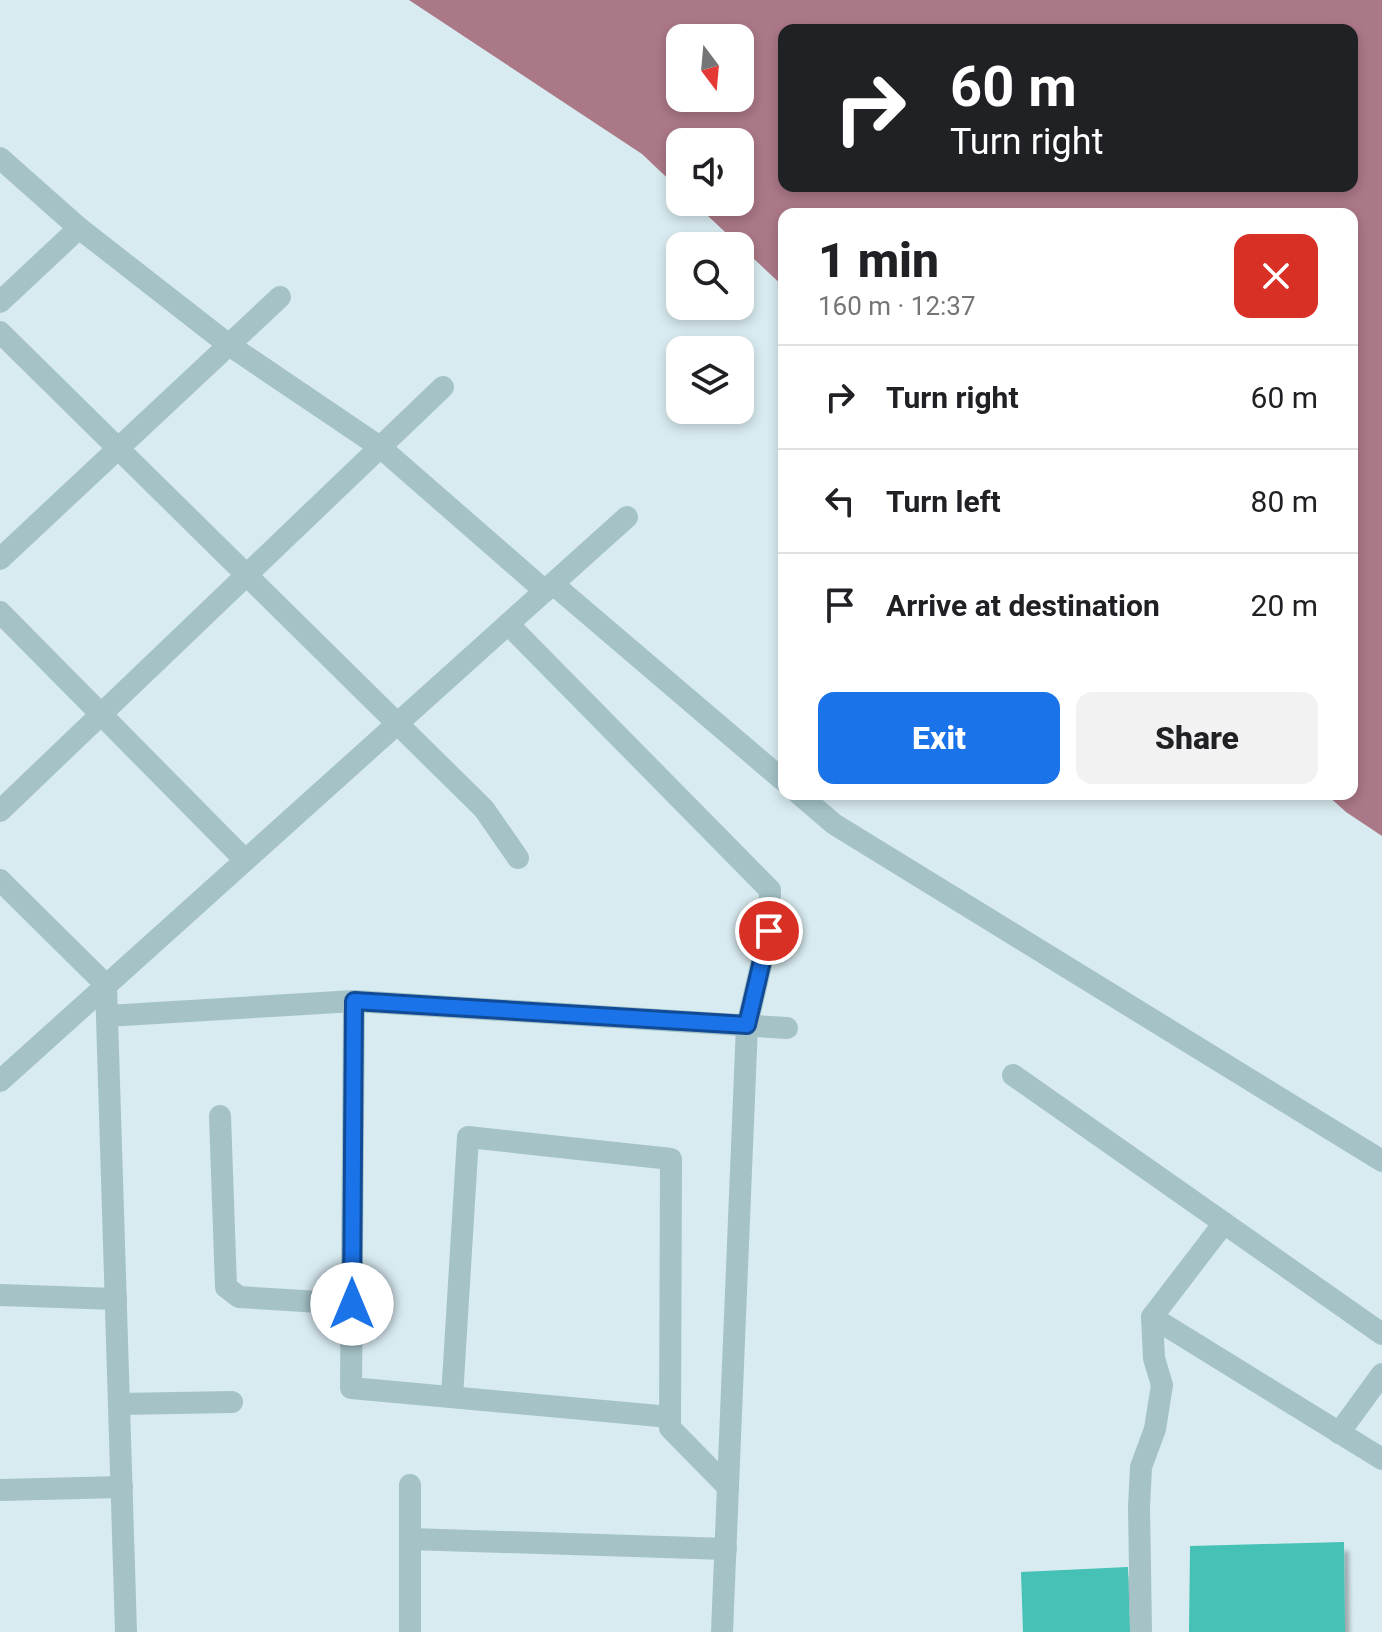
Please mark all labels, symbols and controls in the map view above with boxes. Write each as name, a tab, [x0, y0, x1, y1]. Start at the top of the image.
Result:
north arrow	[666, 24, 754, 112]
map controls	[666, 24, 754, 424]
text: 60 m	[950, 54, 1077, 120]
icon: right	[818, 56, 922, 160]
text: Turn right	[950, 121, 1103, 163]
button: sound	[666, 128, 754, 216]
button: search	[666, 232, 754, 320]
text: 1 min	[818, 232, 939, 289]
button: close	[1234, 234, 1318, 318]
text: 160 m · 12:37	[818, 291, 976, 321]
button: layers	[666, 336, 754, 424]
icon: right	[818, 375, 862, 419]
text: Turn right	[886, 380, 1019, 415]
text: 60 m	[1251, 380, 1318, 415]
icon: left	[818, 479, 862, 523]
text: Turn left	[886, 484, 1001, 519]
text: 80 m	[1251, 484, 1318, 519]
icon: arrive	[818, 583, 862, 627]
text: Arrive at destination	[886, 588, 1160, 623]
text: 20 m	[1251, 588, 1318, 623]
button: Exit	[818, 692, 1060, 784]
button: Share	[1076, 692, 1318, 784]
pin	[735, 897, 803, 965]
icon: arrive	[747, 909, 791, 953]
position arrow	[310, 1262, 394, 1346]

